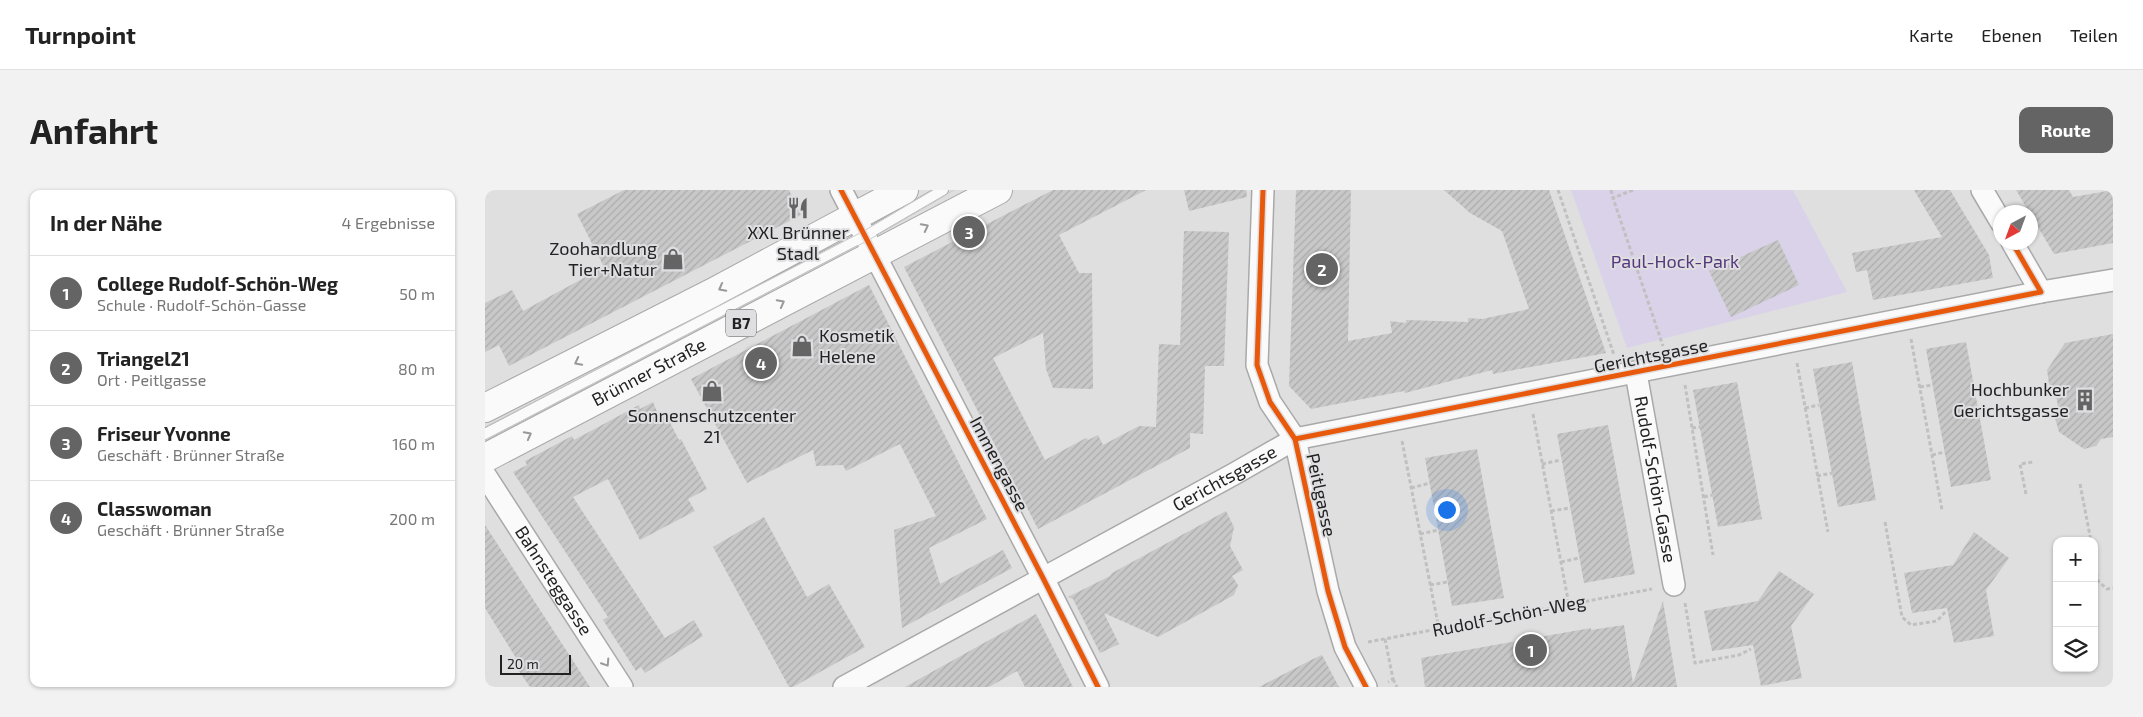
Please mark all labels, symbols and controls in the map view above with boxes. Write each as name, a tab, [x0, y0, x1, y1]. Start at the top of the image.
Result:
text: Turnpoint	[25, 20, 136, 49]
text: Karte	[1909, 24, 1953, 46]
text: Ebenen	[1981, 24, 2042, 46]
text: Teilen	[2070, 24, 2118, 46]
button: Route	[2019, 107, 2113, 153]
text: Anfahrt	[30, 109, 158, 151]
restaurant icon: XXL Brünner Stadl	[785, 195, 811, 221]
north arrow	[1993, 205, 2038, 250]
text: In der Nähe	[50, 210, 162, 235]
text: 4 Ergebnisse	[342, 213, 435, 232]
pin: 3	[953, 213, 985, 251]
place label: XXL Brünner Stadl	[747, 221, 849, 264]
one-way arrow	[919, 223, 928, 233]
place label: Zoohandlung Tier+Natur	[549, 237, 657, 280]
shop icon: Zoohandlung Tier+Natur	[660, 246, 686, 272]
pin: 2	[1306, 250, 1338, 288]
park label: Paul-Hock-Park	[1611, 250, 1739, 272]
text: College Rudolf-Schön-Weg	[97, 272, 338, 295]
one-way arrow	[719, 282, 728, 292]
text: 1	[63, 284, 69, 303]
text: 50 m	[399, 284, 435, 303]
text: Schule · Rudolf-Schön-Gasse	[97, 295, 306, 314]
one-way arrow	[775, 299, 784, 309]
road number: B7	[726, 310, 756, 336]
place label: Kosmetik Helene	[819, 324, 895, 367]
street label: Brünner Straße	[588, 333, 709, 410]
shop icon: Kosmetik Helene	[789, 333, 815, 359]
street label: Gerichtsgasse	[1592, 333, 1710, 377]
pin: 4	[745, 344, 777, 382]
text: Triangel21	[97, 347, 190, 370]
one-way arrow	[574, 356, 583, 366]
text: 2	[61, 359, 71, 378]
text: 80 m	[398, 359, 435, 378]
text: Ort · Peitlgasse	[97, 370, 206, 389]
shop icon: Sonnenschutzcenter 21	[699, 378, 725, 404]
place label: Hochbunker Gerichtsgasse	[1953, 378, 2069, 421]
building icon: Hochbunker Gerichtsgasse	[2072, 387, 2098, 413]
street label: Rudolf-Schön-Gasse	[1630, 394, 1682, 564]
place label: Sonnenschutzcenter 21	[628, 404, 796, 447]
street label: Immengasse	[966, 412, 1034, 515]
text: Friseur Yvonne	[97, 422, 231, 445]
one-way arrow	[523, 431, 532, 441]
text: 3	[61, 434, 71, 453]
text: 160 m	[392, 434, 435, 453]
street label: Gerichtsgasse	[1168, 440, 1280, 516]
text: Geschäft · Brünner Straße	[97, 445, 285, 464]
street label: Peitlgasse	[1302, 451, 1342, 538]
text: Classwoman	[97, 497, 212, 520]
your location	[1434, 497, 1460, 523]
text: 4	[61, 509, 71, 528]
text: 200 m	[389, 509, 435, 528]
text: Geschäft · Brünner Straße	[97, 520, 285, 539]
street label: Bahnsteggasse	[511, 522, 598, 639]
map controls	[2053, 537, 2098, 672]
button: +	[2053, 537, 2098, 582]
button: −	[2053, 582, 2098, 627]
street label: Rudolf-Schön-Weg	[1430, 589, 1587, 641]
button: layers	[2053, 627, 2098, 672]
pin: 1	[1515, 631, 1547, 669]
scale bar	[500, 652, 571, 675]
text: 20 m	[507, 655, 539, 672]
one-way arrow	[600, 657, 609, 666]

